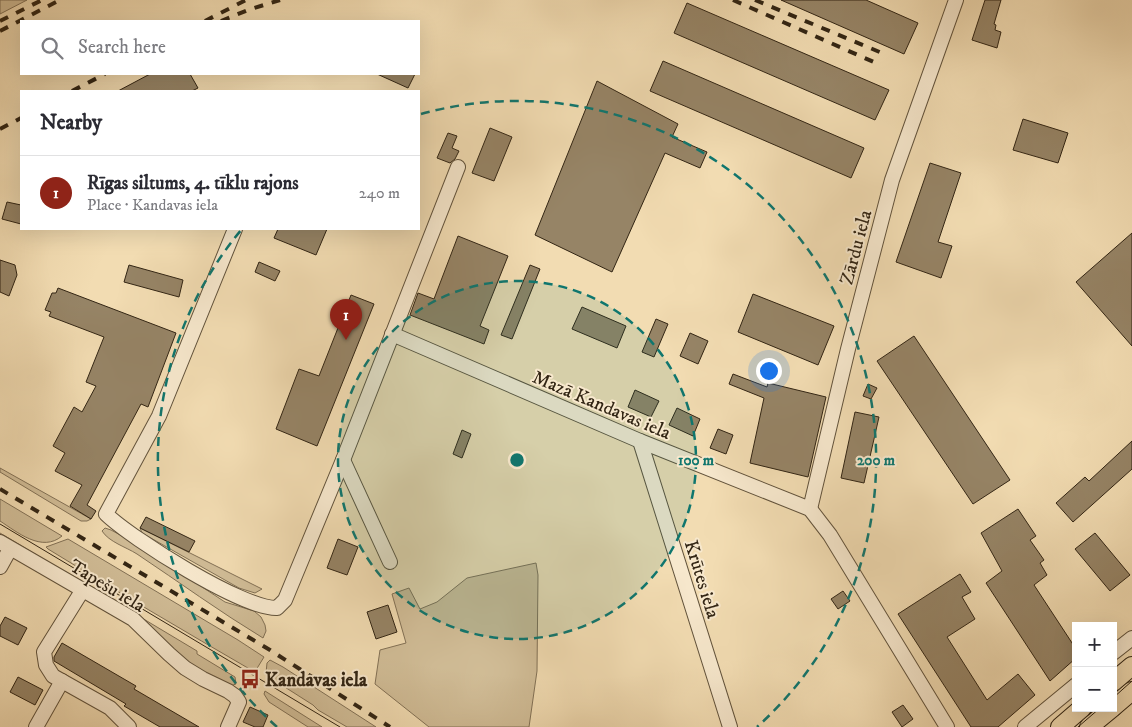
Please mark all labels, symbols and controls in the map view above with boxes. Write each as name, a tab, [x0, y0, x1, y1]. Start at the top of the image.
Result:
search box	[20, 20, 420, 75]
icon: search	[38, 34, 66, 62]
text: Search here	[78, 36, 166, 59]
text: Nearby	[40, 110, 102, 136]
text: Rīgas siltums, 4. tīklu rajons	[87, 172, 299, 195]
text: 1	[53, 183, 59, 203]
text: 240 m	[359, 183, 400, 203]
text: Place · Kandavas iela	[87, 195, 218, 215]
street label: Zārdu iela	[835, 207, 877, 287]
pin: 1	[330, 299, 362, 340]
your location	[756, 358, 782, 384]
street label: Mazā Kandavas iela	[529, 366, 674, 445]
centre of rings	[508, 451, 526, 469]
text: 100 m	[678, 451, 715, 470]
text: 200 m	[857, 451, 896, 470]
street label: Krūtes iela	[679, 538, 724, 621]
street label: Tapešu iela	[65, 555, 149, 618]
map controls	[1072, 622, 1117, 712]
button: +	[1072, 622, 1117, 667]
button: −	[1072, 667, 1117, 712]
bus stop icon: Kandavas iela	[239, 668, 261, 690]
place label: Kandavas iela	[265, 669, 368, 692]

